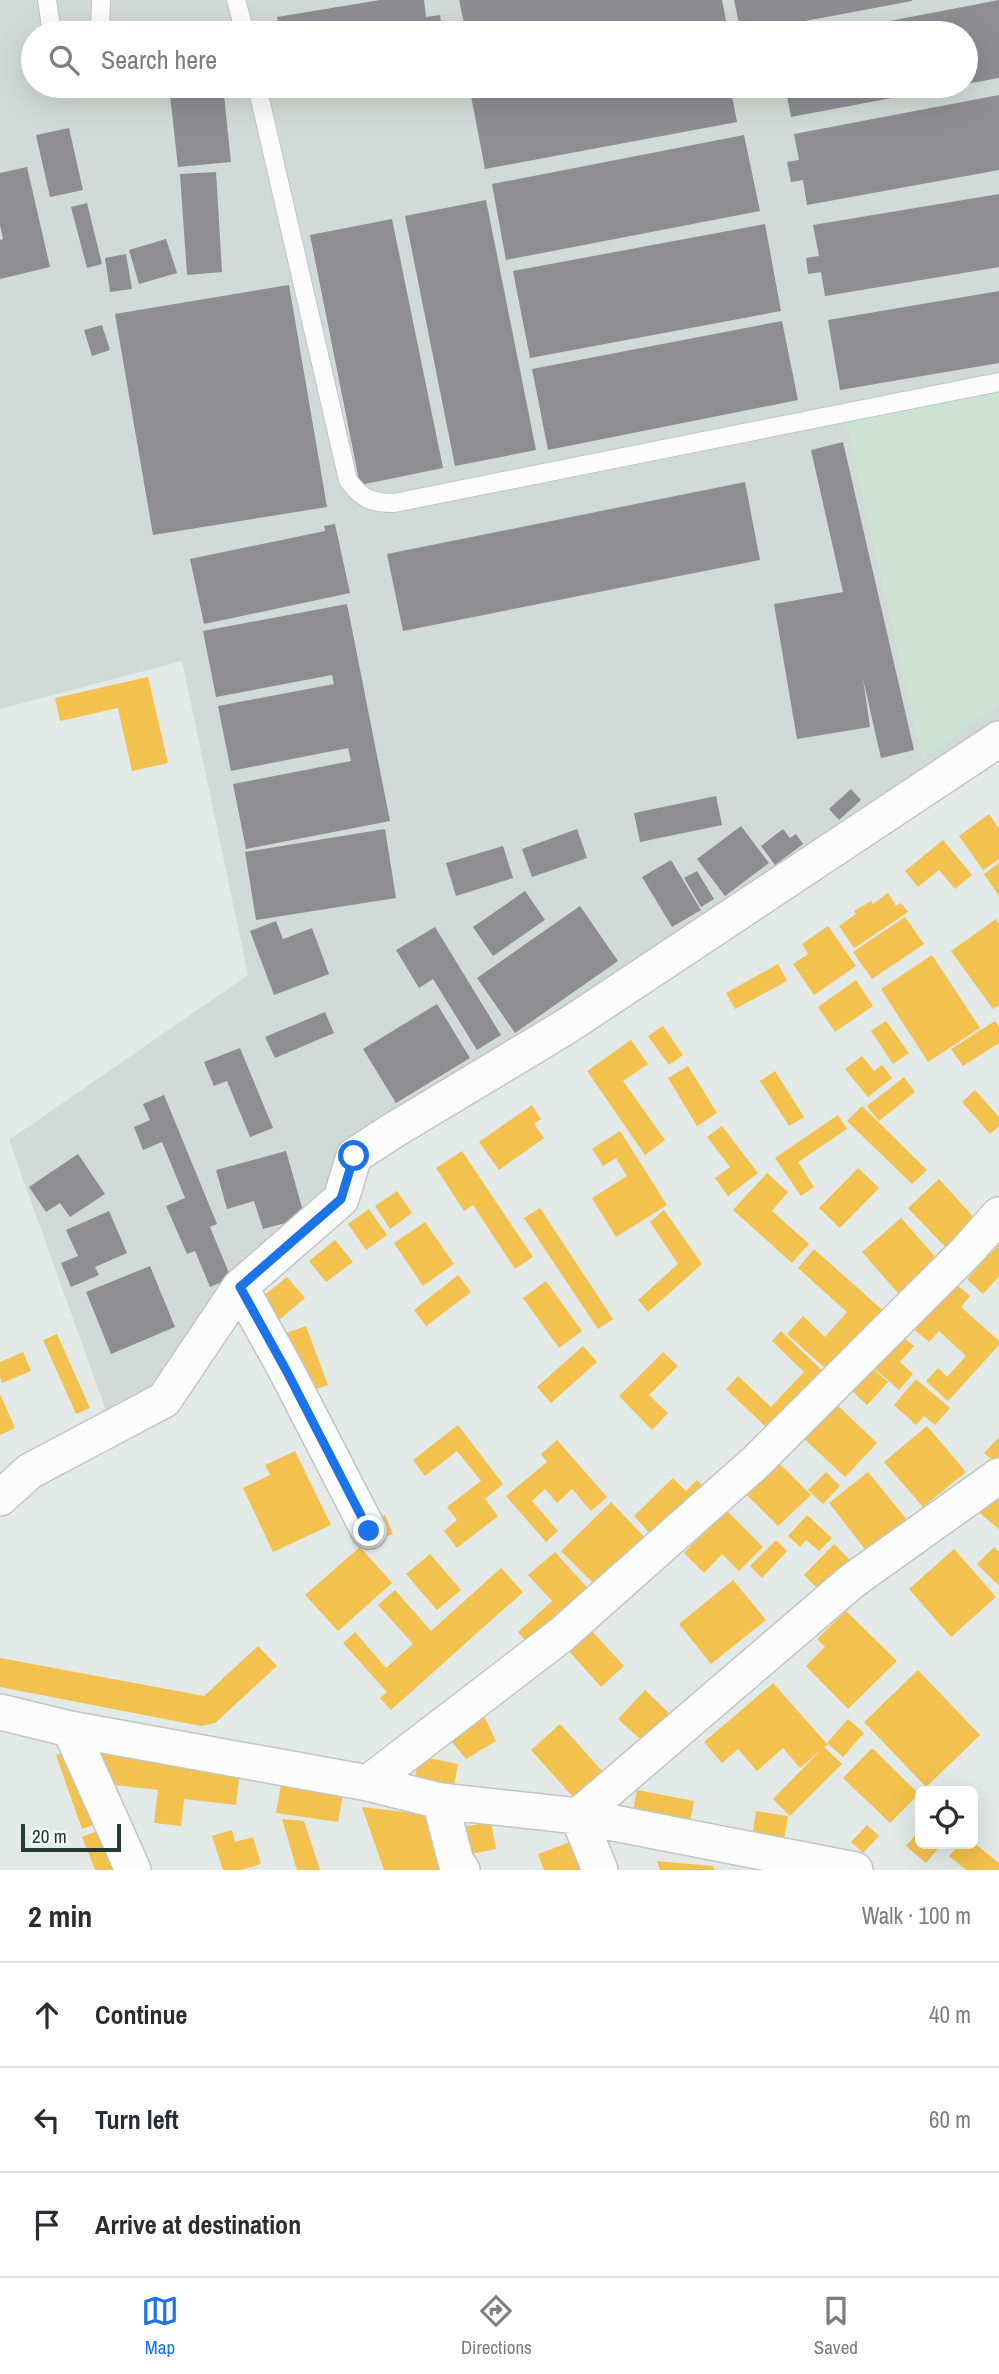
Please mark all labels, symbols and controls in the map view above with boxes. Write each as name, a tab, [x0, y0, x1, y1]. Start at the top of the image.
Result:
search box	[21, 21, 978, 98]
icon: search	[45, 41, 83, 79]
text: Search here	[101, 42, 217, 77]
route start	[338, 1140, 369, 1171]
route end	[353, 1515, 384, 1546]
map controls	[915, 1786, 978, 1849]
button: locate	[915, 1786, 978, 1849]
scale bar	[21, 1821, 121, 1853]
text: 20 m	[32, 1823, 67, 1849]
text: 2 min	[28, 1896, 92, 1936]
text: Walk · 100 m	[862, 1900, 971, 1931]
icon: ahead	[28, 1996, 66, 2034]
text: Continue	[95, 1997, 187, 2032]
text: 40 m	[929, 1999, 971, 2030]
icon: left	[28, 2101, 66, 2139]
text: Turn left	[95, 2102, 179, 2137]
text: 60 m	[929, 2104, 971, 2135]
icon: arrive	[28, 2206, 66, 2244]
text: Arrive at destination	[95, 2207, 301, 2242]
tab: Map	[141, 2292, 179, 2360]
tab: Directions	[461, 2292, 532, 2360]
tab: Saved	[814, 2292, 858, 2360]

